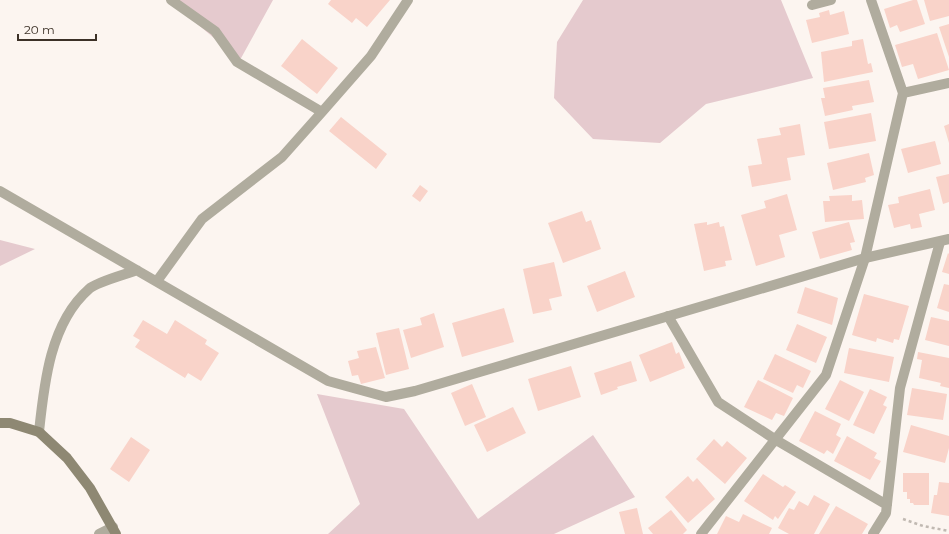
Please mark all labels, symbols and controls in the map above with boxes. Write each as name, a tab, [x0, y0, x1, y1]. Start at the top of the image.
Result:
scale bar	[18, 16, 96, 42]
text: 20 m	[24, 22, 55, 37]

